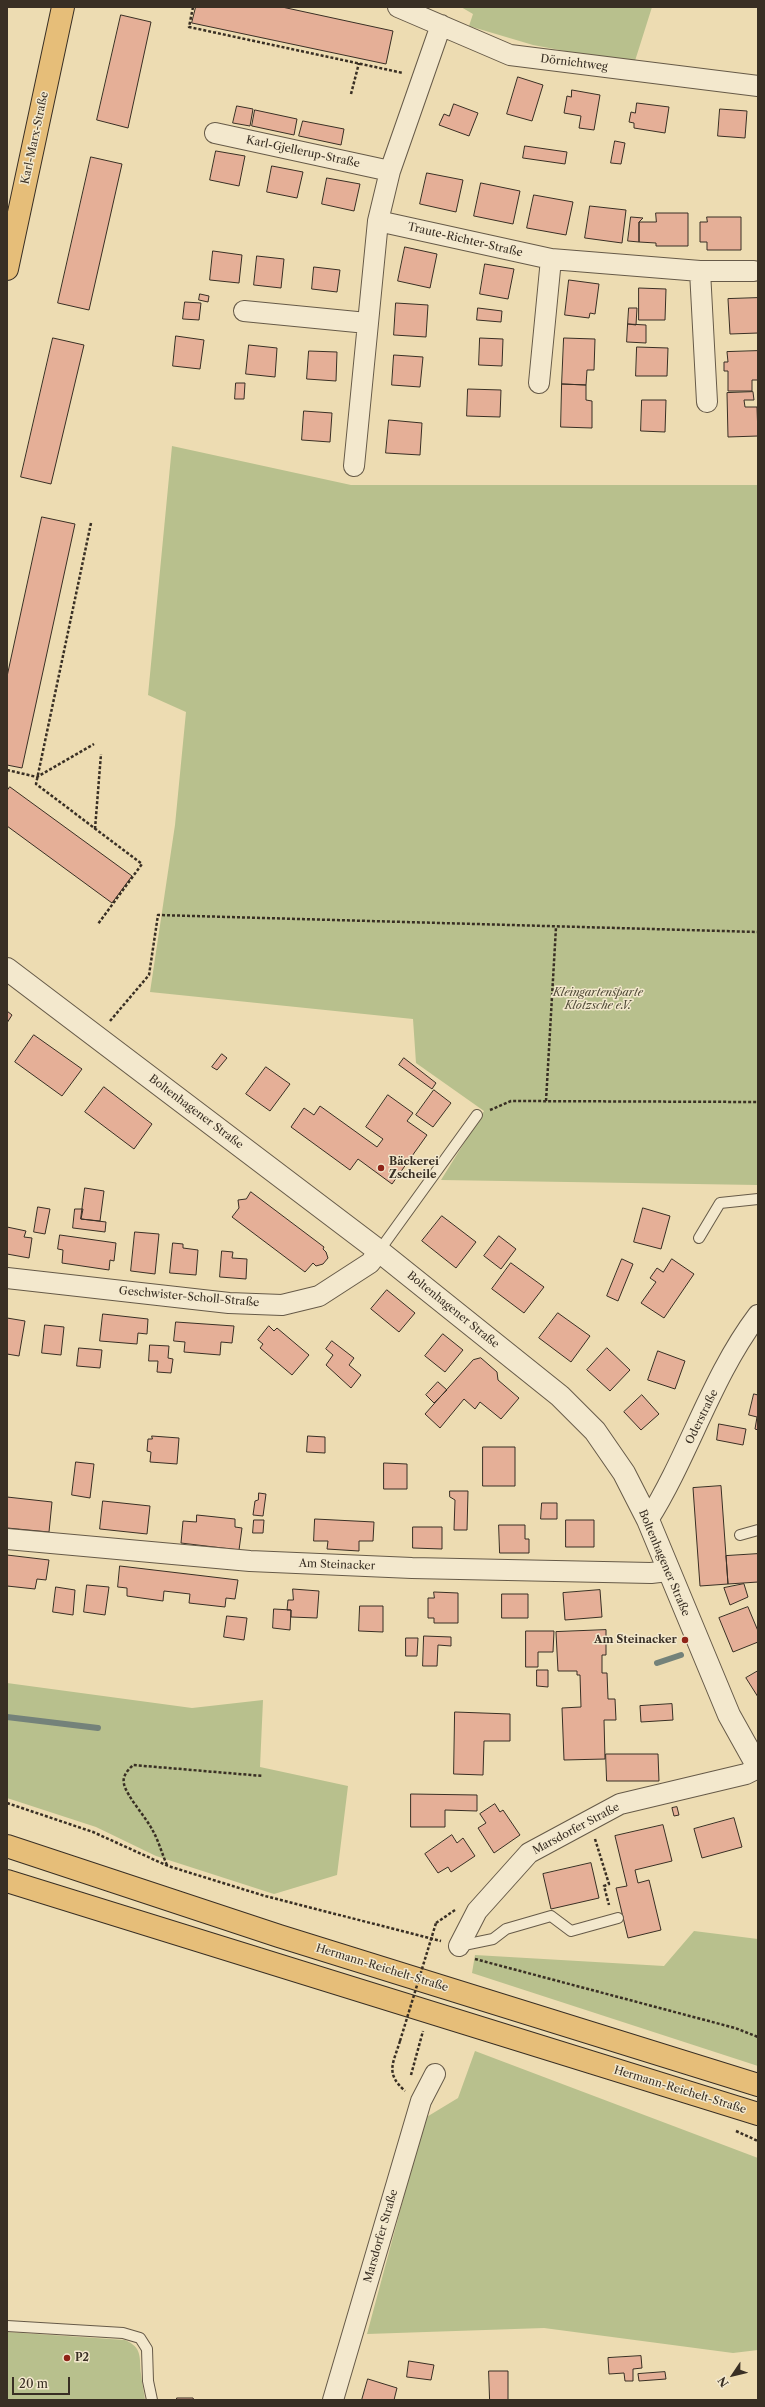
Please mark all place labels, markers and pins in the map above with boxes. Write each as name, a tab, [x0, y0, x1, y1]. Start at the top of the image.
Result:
place label: Bäckerei Zscheile	[389, 1155, 439, 1181]
marker: Bäckerei Zscheile	[376, 1163, 386, 1173]
place label: Am Steinacker	[594, 1633, 677, 1647]
marker: Am Steinacker	[680, 1635, 690, 1645]
place label: P2	[75, 2351, 89, 2365]
marker: P2	[62, 2353, 72, 2363]

